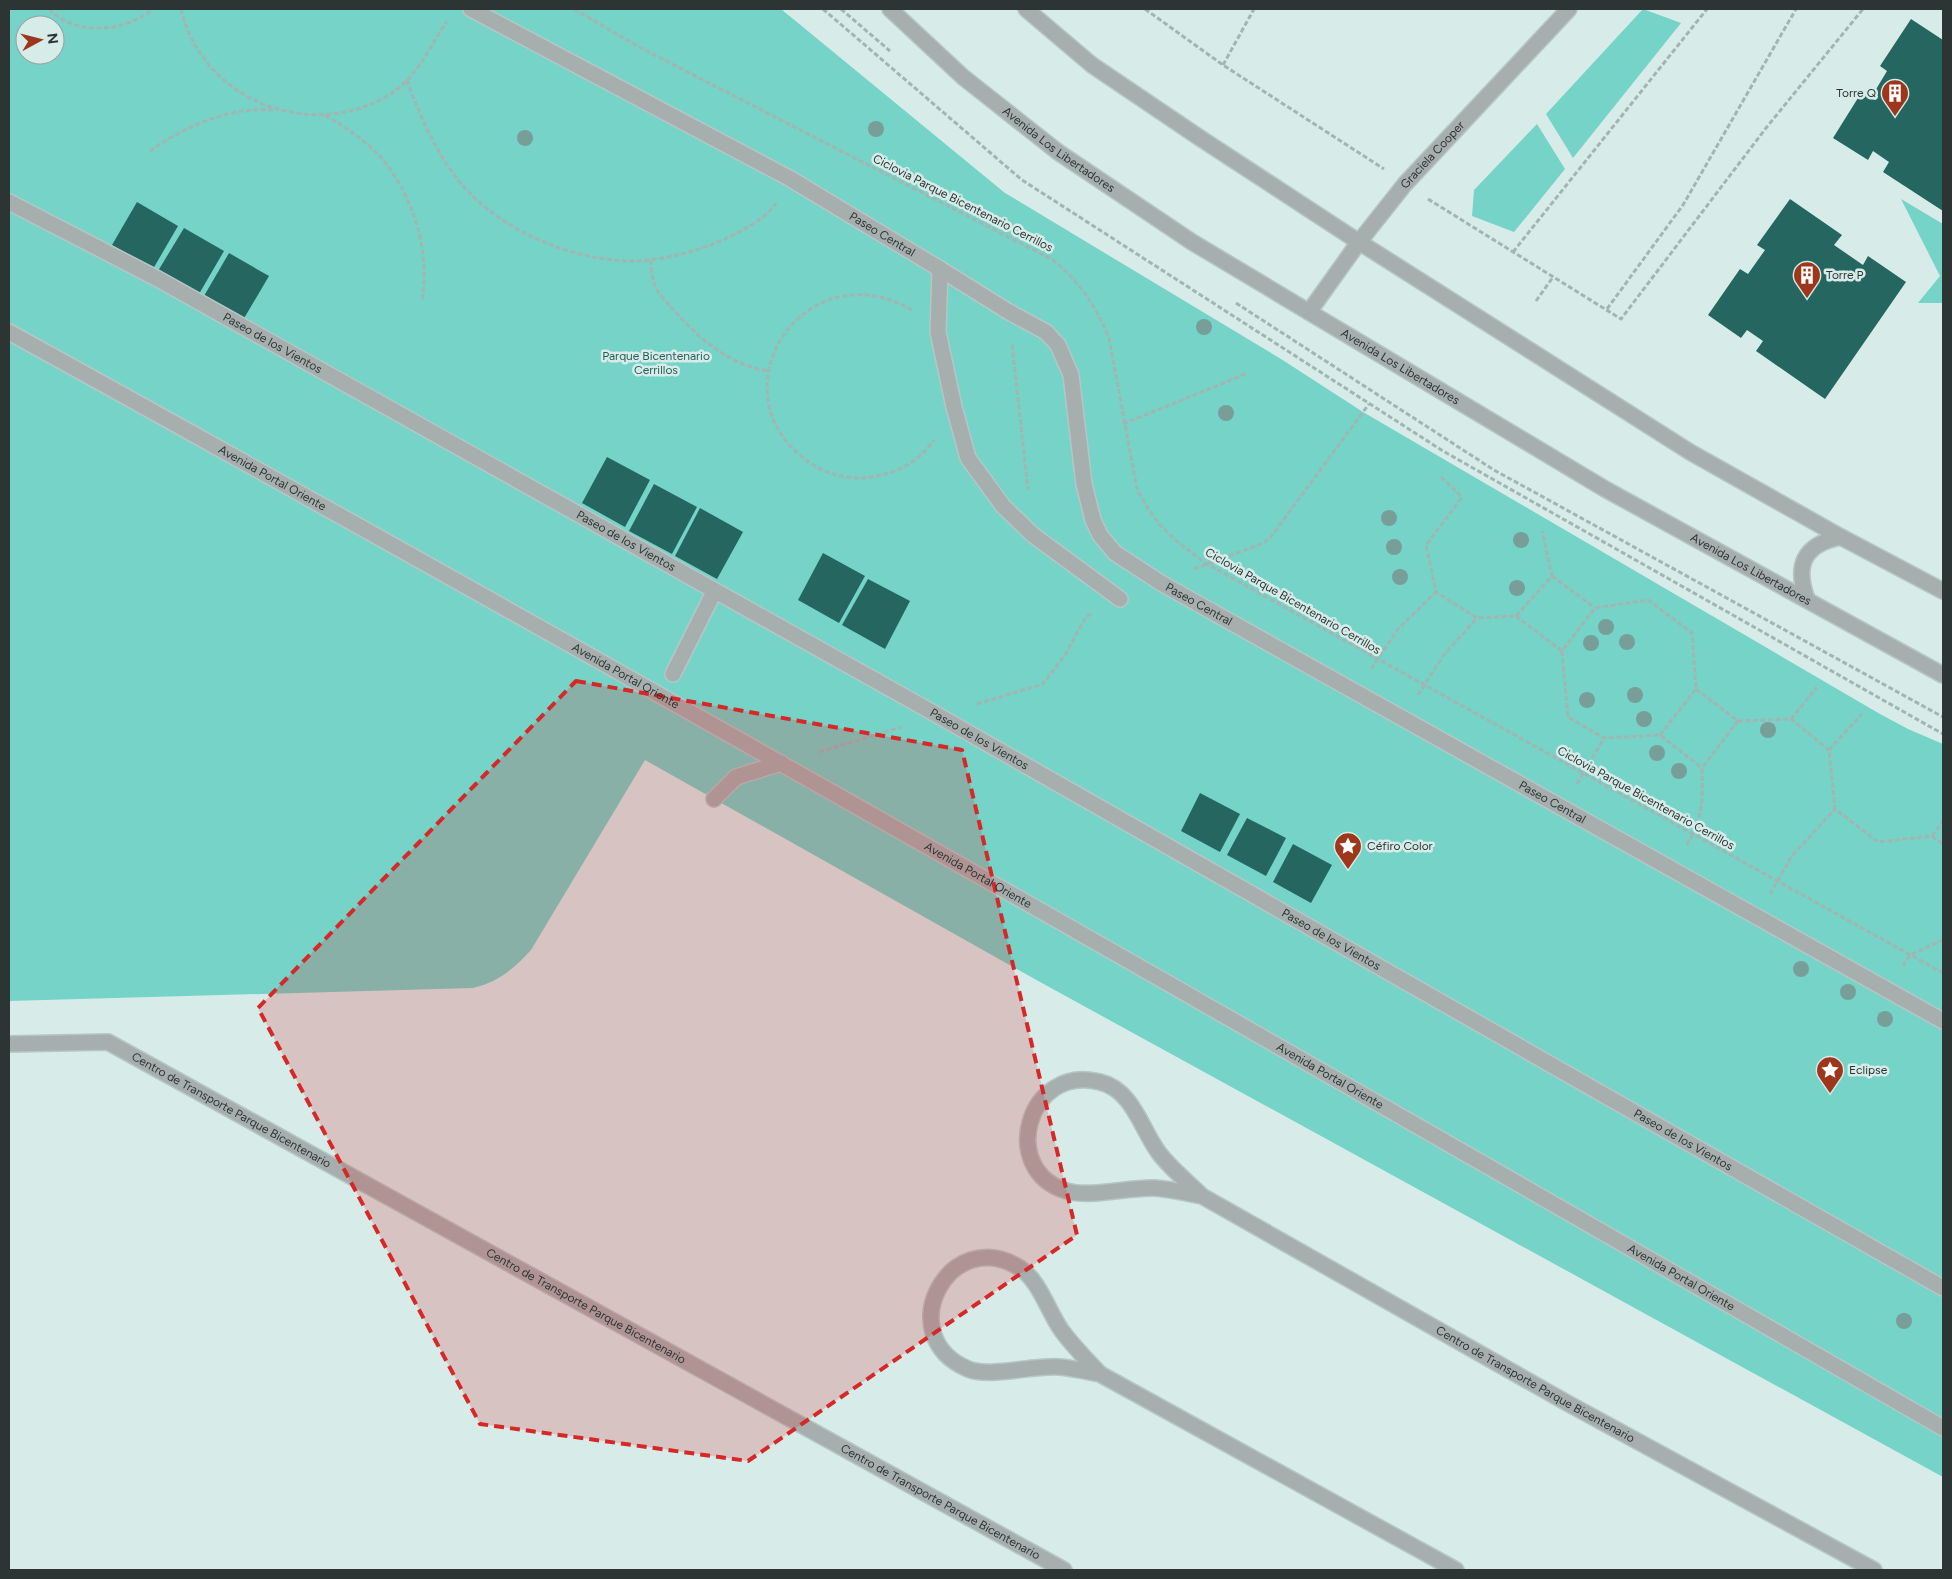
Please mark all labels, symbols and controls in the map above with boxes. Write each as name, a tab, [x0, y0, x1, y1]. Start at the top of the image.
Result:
north arrow	[15, 15, 65, 65]
text: N	[43, 32, 62, 45]
building icon: Torre Q	[1880, 78, 1910, 117]
place label: Torre Q	[1836, 86, 1876, 100]
street label: Avenida Los Libertadores	[1000, 104, 1118, 195]
street label: Graciela Cooper	[1397, 118, 1467, 191]
street label: Ciclovia Parque Bicentenario Cerrillos	[871, 151, 1056, 255]
street label: Paseo Central	[847, 209, 918, 259]
building icon: Torre P	[1792, 260, 1822, 299]
place label: Torre P	[1826, 268, 1863, 282]
street label: Paseo de los Vientos	[221, 310, 325, 377]
street label: Avenida Los Libertadores	[1339, 326, 1463, 408]
park label: Parque Bicentenario Cerrillos	[602, 349, 710, 377]
street label: Avenida Portal Oriente	[216, 442, 329, 514]
street label: Paseo de los Vientos	[574, 508, 678, 574]
street label: Avenida Los Libertadores	[1688, 530, 1814, 608]
street label: Ciclovia Parque Bicentenario Cerrillos	[1203, 545, 1383, 657]
street label: Paseo Central	[1163, 580, 1235, 629]
street label: Avenida Portal Oriente	[569, 640, 682, 712]
street label: Paseo de los Vientos	[927, 705, 1031, 773]
street label: Ciclovia Parque Bicentenario Cerrillos	[1555, 743, 1737, 853]
street label: Paseo Central	[1516, 778, 1588, 826]
place icon: Céfiro Color	[1333, 831, 1363, 870]
street label: Avenida Portal Oriente	[922, 839, 1035, 911]
place label: Céfiro Color	[1367, 839, 1433, 853]
street label: Paseo de los Vientos	[1279, 906, 1383, 973]
street label: Avenida Portal Oriente	[1274, 1040, 1386, 1112]
street label: Centro de Transporte Parque Bicentenario	[129, 1049, 334, 1171]
place icon: Eclipse	[1815, 1055, 1845, 1094]
place label: Eclipse	[1849, 1063, 1888, 1077]
street label: Paseo de los Vientos	[1631, 1106, 1735, 1174]
street label: Avenida Portal Oriente	[1625, 1241, 1738, 1314]
street label: Centro de Transporte Parque Bicentenario	[484, 1245, 688, 1367]
street label: Centro de Transporte Parque Bicentenario	[1433, 1323, 1637, 1445]
street label: Centro de Transporte Parque Bicentenario	[838, 1441, 1043, 1562]

